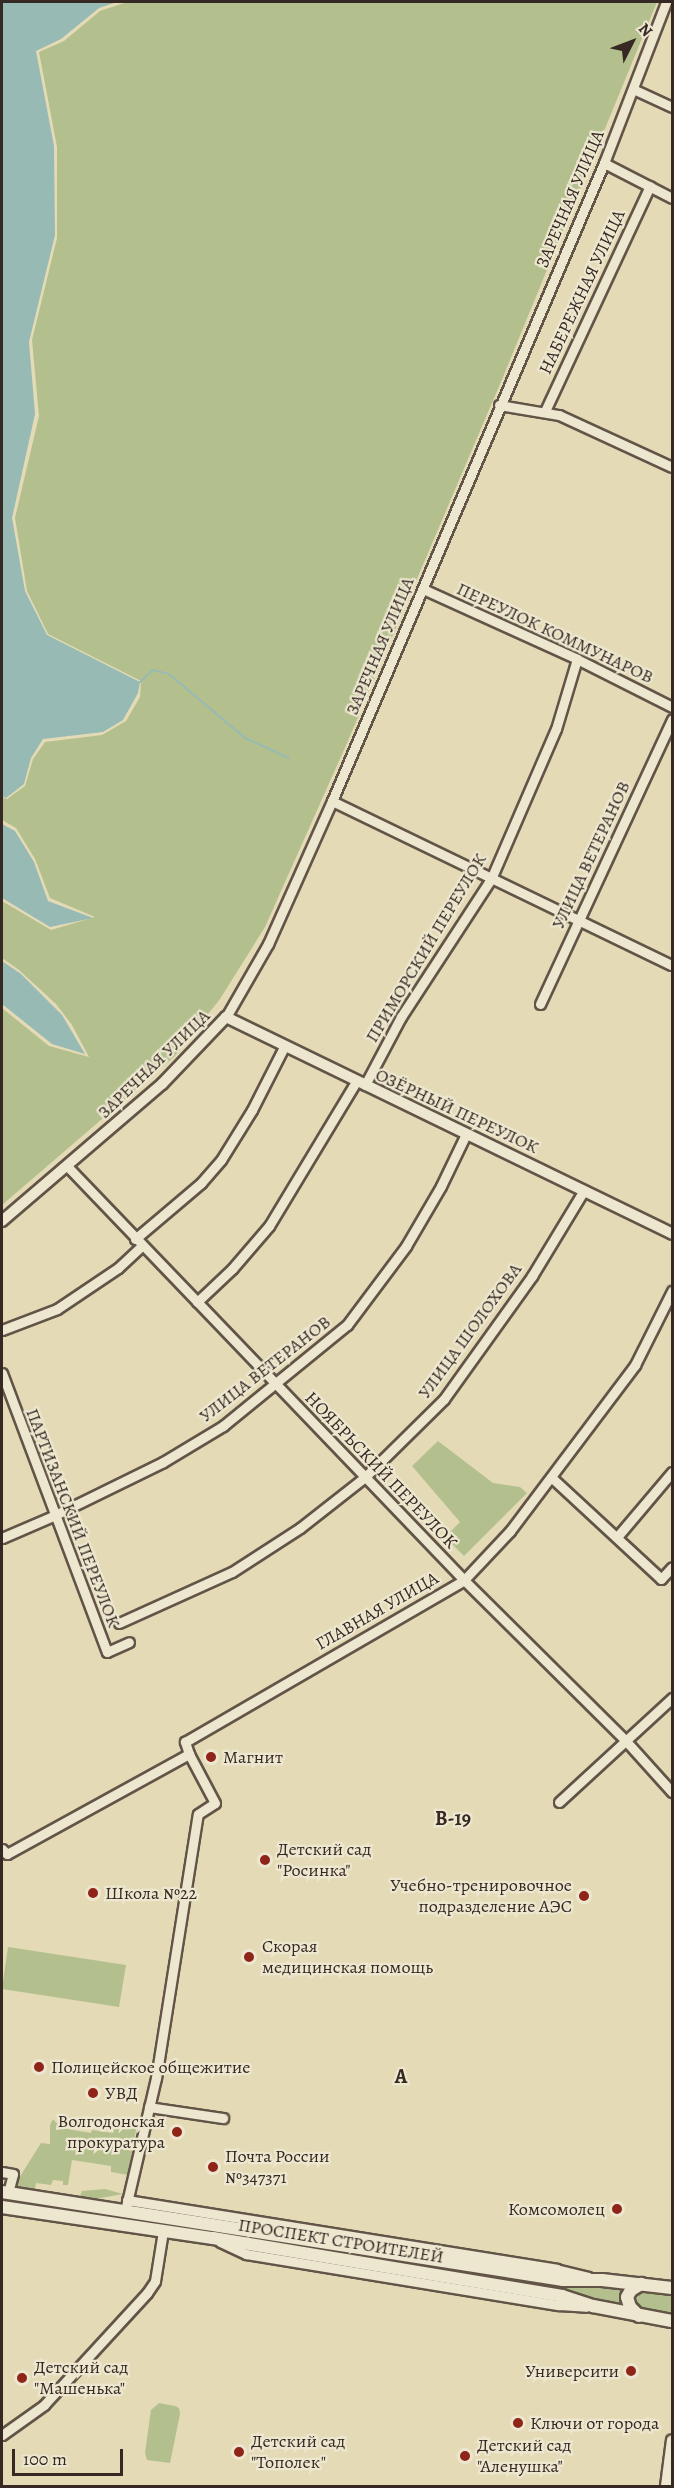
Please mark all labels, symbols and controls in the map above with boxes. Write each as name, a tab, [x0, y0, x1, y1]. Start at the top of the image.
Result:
north arrow	[602, 12, 662, 72]
text: N	[633, 18, 657, 42]
street label: ЗАРЕЧНАЯ УЛИЦА	[531, 127, 609, 271]
street label: НАБЕРЕЖНАЯ УЛИЦА	[534, 206, 630, 378]
street label: ЗАРЕЧНАЯ УЛИЦА	[341, 574, 419, 718]
street label: ПЕРЕУЛОК КОММУНАРОВ	[453, 578, 657, 688]
street label: УЛИЦА ВЕТЕРАНОВ	[547, 778, 635, 932]
street label: ПРИМОРСКИЙ ПЕРЕУЛОК	[361, 850, 491, 1046]
street label: ЗАРЕЧНАЯ УЛИЦА	[93, 1005, 215, 1123]
street label: ОЗЁРНЫЙ ПЕРЕУЛОК	[372, 1064, 542, 1158]
street label: УЛИЦА ШОЛОХОВА	[414, 1259, 526, 1403]
street label: УЛИЦА ВЕТЕРАНОВ	[195, 1311, 335, 1427]
street label: НОЯБРЬСКИЙ ПЕРЕУЛОК	[300, 1387, 462, 1553]
street label: ПАРТИЗАНСКИЙ ПЕРЕУЛОК	[21, 1405, 125, 1631]
street label: ГЛАВНАЯ УЛИЦА	[312, 1567, 442, 1655]
place label: Магнит	[223, 1746, 283, 1768]
marker: Магнит	[204, 1750, 218, 1764]
district label: В-19	[435, 1806, 471, 1830]
place label: Детский сад "Росинка"	[277, 1839, 371, 1882]
marker: Детский сад "Росинка"	[258, 1853, 272, 1867]
place label: Учебно-тренировочное подразделение АЭС	[390, 1875, 572, 1918]
place label: Школа №22	[105, 1882, 197, 1904]
marker: Школа №22	[86, 1886, 100, 1900]
marker: Учебно-тренировочное подразделение АЭС	[577, 1889, 591, 1903]
place label: Скорая медицинская помощь	[262, 1936, 433, 1978]
marker: Скорая медицинская помощь	[240, 1948, 258, 1966]
place label: Полицейское общежитие	[51, 2056, 250, 2078]
marker: Полицейское общежитие	[32, 2060, 46, 2074]
district label: А	[395, 2064, 407, 2088]
place label: УВД	[105, 2082, 138, 2104]
marker: УВД	[86, 2086, 100, 2100]
place label: Волгодонская прокуратура	[58, 2111, 165, 2154]
marker: Волгодонская прокуратура	[170, 2125, 184, 2139]
place label: Почта России №347371	[225, 2146, 330, 2188]
marker: Почта России №347371	[206, 2160, 220, 2174]
place label: Комсомолец	[508, 2198, 605, 2220]
marker: Комсомолец	[610, 2202, 624, 2216]
street label: ПРОСПЕКТ СТРОИТЕЛЕЙ	[237, 2214, 445, 2268]
place label: Детский сад "Машенька"	[34, 2357, 128, 2400]
place label: Университи	[525, 2360, 619, 2382]
marker: Университи	[624, 2364, 638, 2378]
marker: Детский сад "Машенька"	[15, 2371, 29, 2385]
place label: Ключи от города	[530, 2412, 659, 2434]
marker: Ключи от города	[511, 2416, 525, 2430]
place label: Детский сад "Тополек"	[251, 2431, 345, 2474]
place label: Детский сад "Аленушка"	[477, 2435, 571, 2478]
scale bar	[15, 2437, 126, 2475]
marker: Детский сад "Тополек"	[232, 2445, 246, 2459]
text: 100 m	[23, 2447, 67, 2471]
marker: Детский сад "Аленушка"	[458, 2449, 472, 2463]

